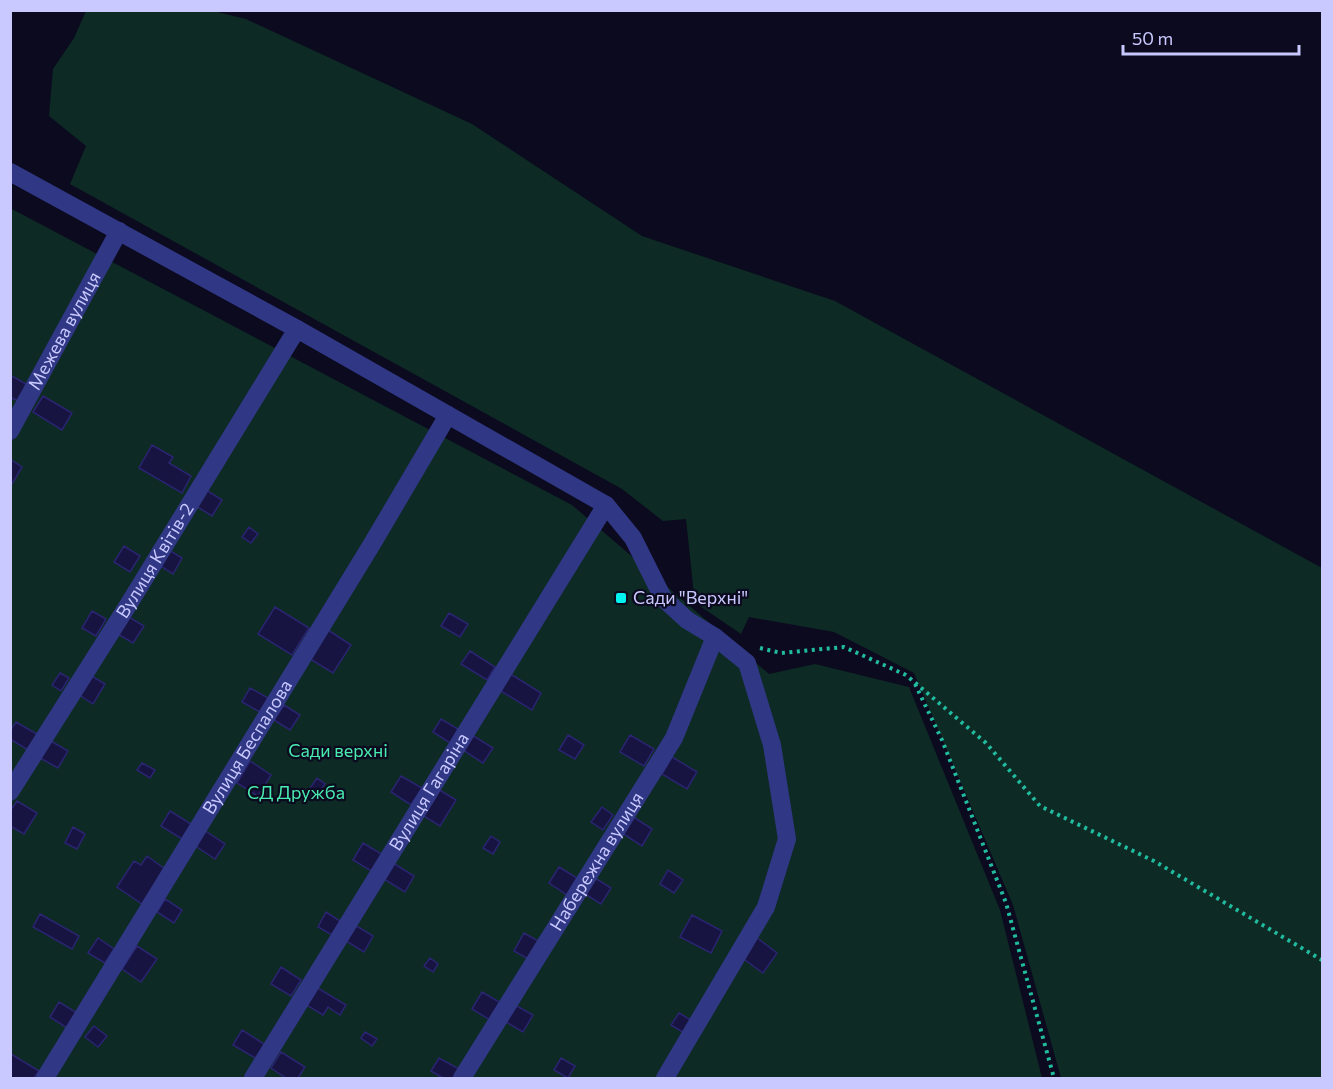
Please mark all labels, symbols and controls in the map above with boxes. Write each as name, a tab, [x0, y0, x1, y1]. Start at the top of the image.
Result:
scale bar	[1123, 18, 1298, 56]
text: 50 m	[1132, 27, 1173, 49]
street label: Межева вулиця	[23, 268, 105, 393]
street label: Вулиця Квітів-2	[111, 499, 198, 622]
place label: Сади "Верхні"	[633, 586, 748, 608]
marker: Сади "Верхні"	[614, 591, 628, 605]
street label: Вулиця Беспалова	[197, 675, 296, 818]
street label: Вулиця Гагаріна	[384, 728, 473, 854]
park label: Сади верхні	[288, 739, 388, 761]
park label: СД Дружба	[247, 781, 345, 803]
street label: Набережна вулиця	[545, 788, 648, 935]

